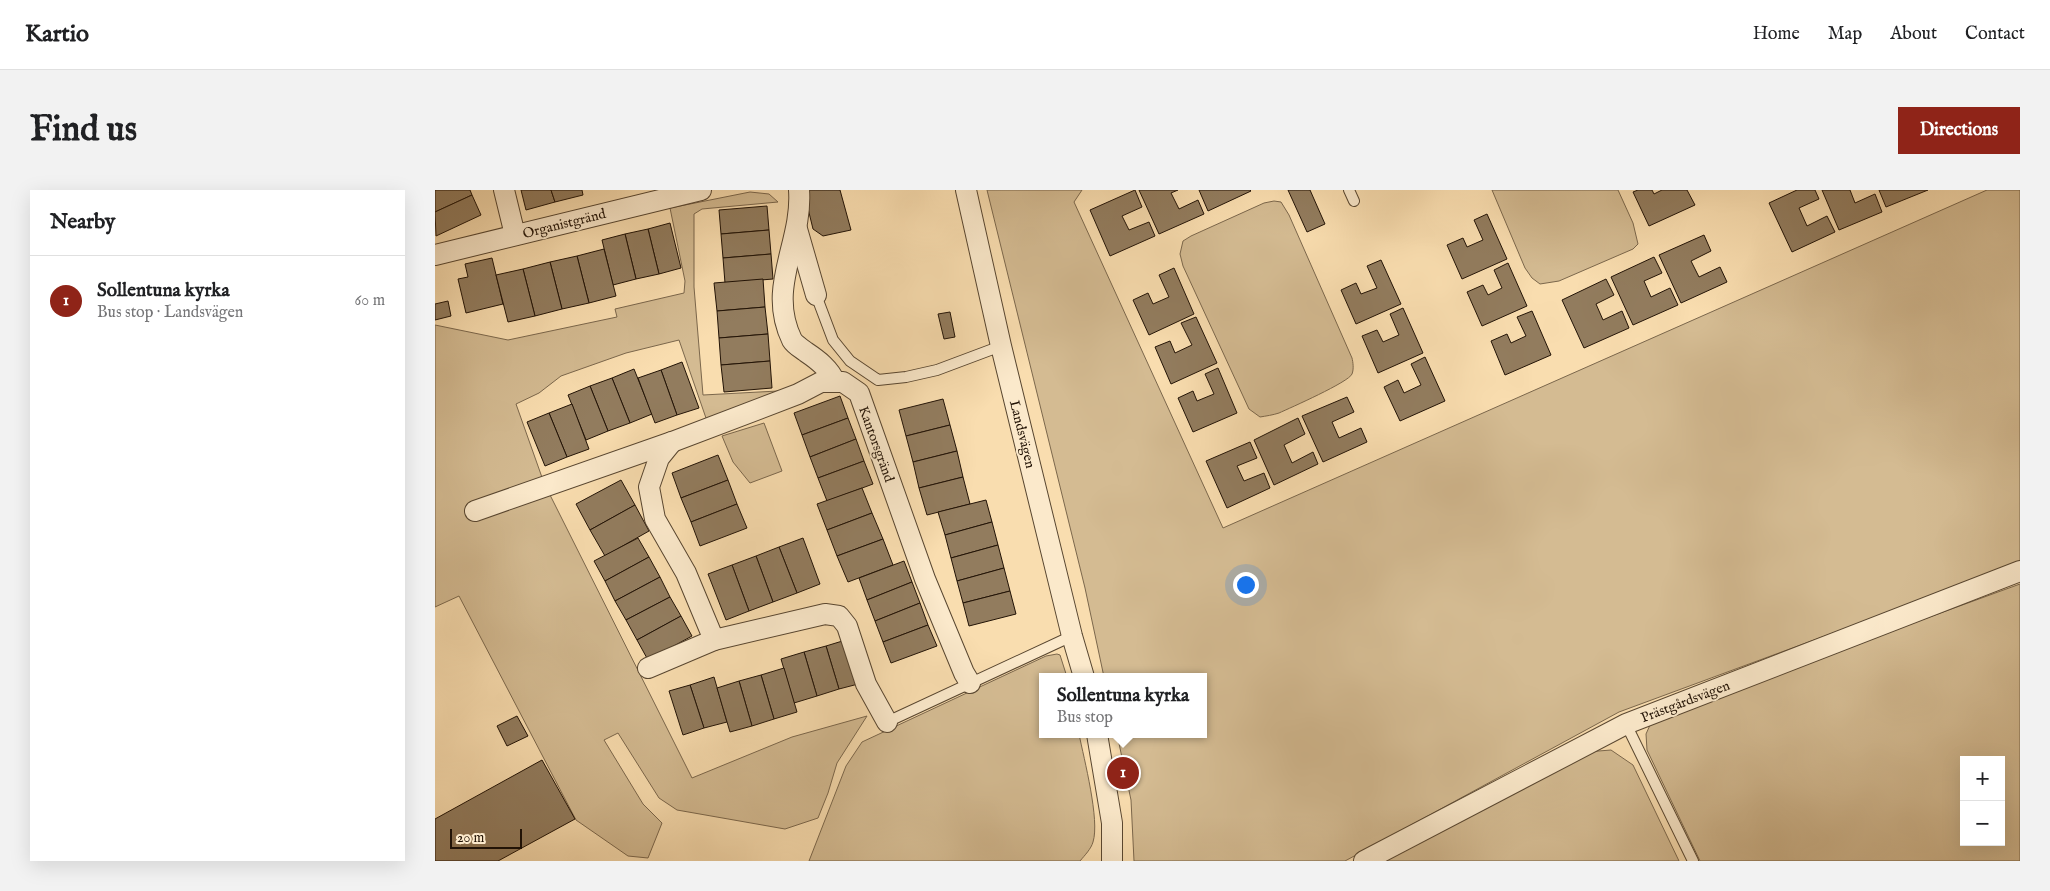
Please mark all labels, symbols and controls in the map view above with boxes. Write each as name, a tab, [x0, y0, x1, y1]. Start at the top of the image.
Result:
text: Kartio	[25, 19, 89, 50]
text: Home	[1753, 23, 1800, 46]
text: Map	[1828, 23, 1862, 46]
text: About	[1890, 23, 1937, 46]
text: Contact	[1965, 23, 2025, 46]
button: Directions	[1898, 107, 2020, 154]
text: Find us	[30, 108, 137, 153]
street label: Organistgränd	[521, 205, 608, 243]
text: Nearby	[50, 209, 115, 236]
text: Sollentuna kyrka	[97, 279, 230, 303]
text: 1	[63, 291, 69, 311]
text: 60 m	[355, 291, 385, 311]
text: Bus stop · Landsvägen	[97, 303, 243, 323]
street label: Landsvägen	[1005, 398, 1039, 471]
street label: Kantorsgränd	[854, 404, 898, 485]
your location	[1233, 572, 1259, 598]
popup	[1039, 673, 1207, 738]
street label: Prästgårdsvägen	[1638, 677, 1733, 727]
text: Sollentuna kyrka	[1057, 684, 1189, 708]
text: Bus stop	[1057, 708, 1113, 728]
pin: 1	[1107, 754, 1139, 792]
map controls	[1960, 756, 2005, 846]
button: +	[1960, 756, 2005, 801]
button: −	[1960, 801, 2005, 846]
scale bar	[450, 826, 523, 849]
text: 20 m	[457, 829, 484, 847]

